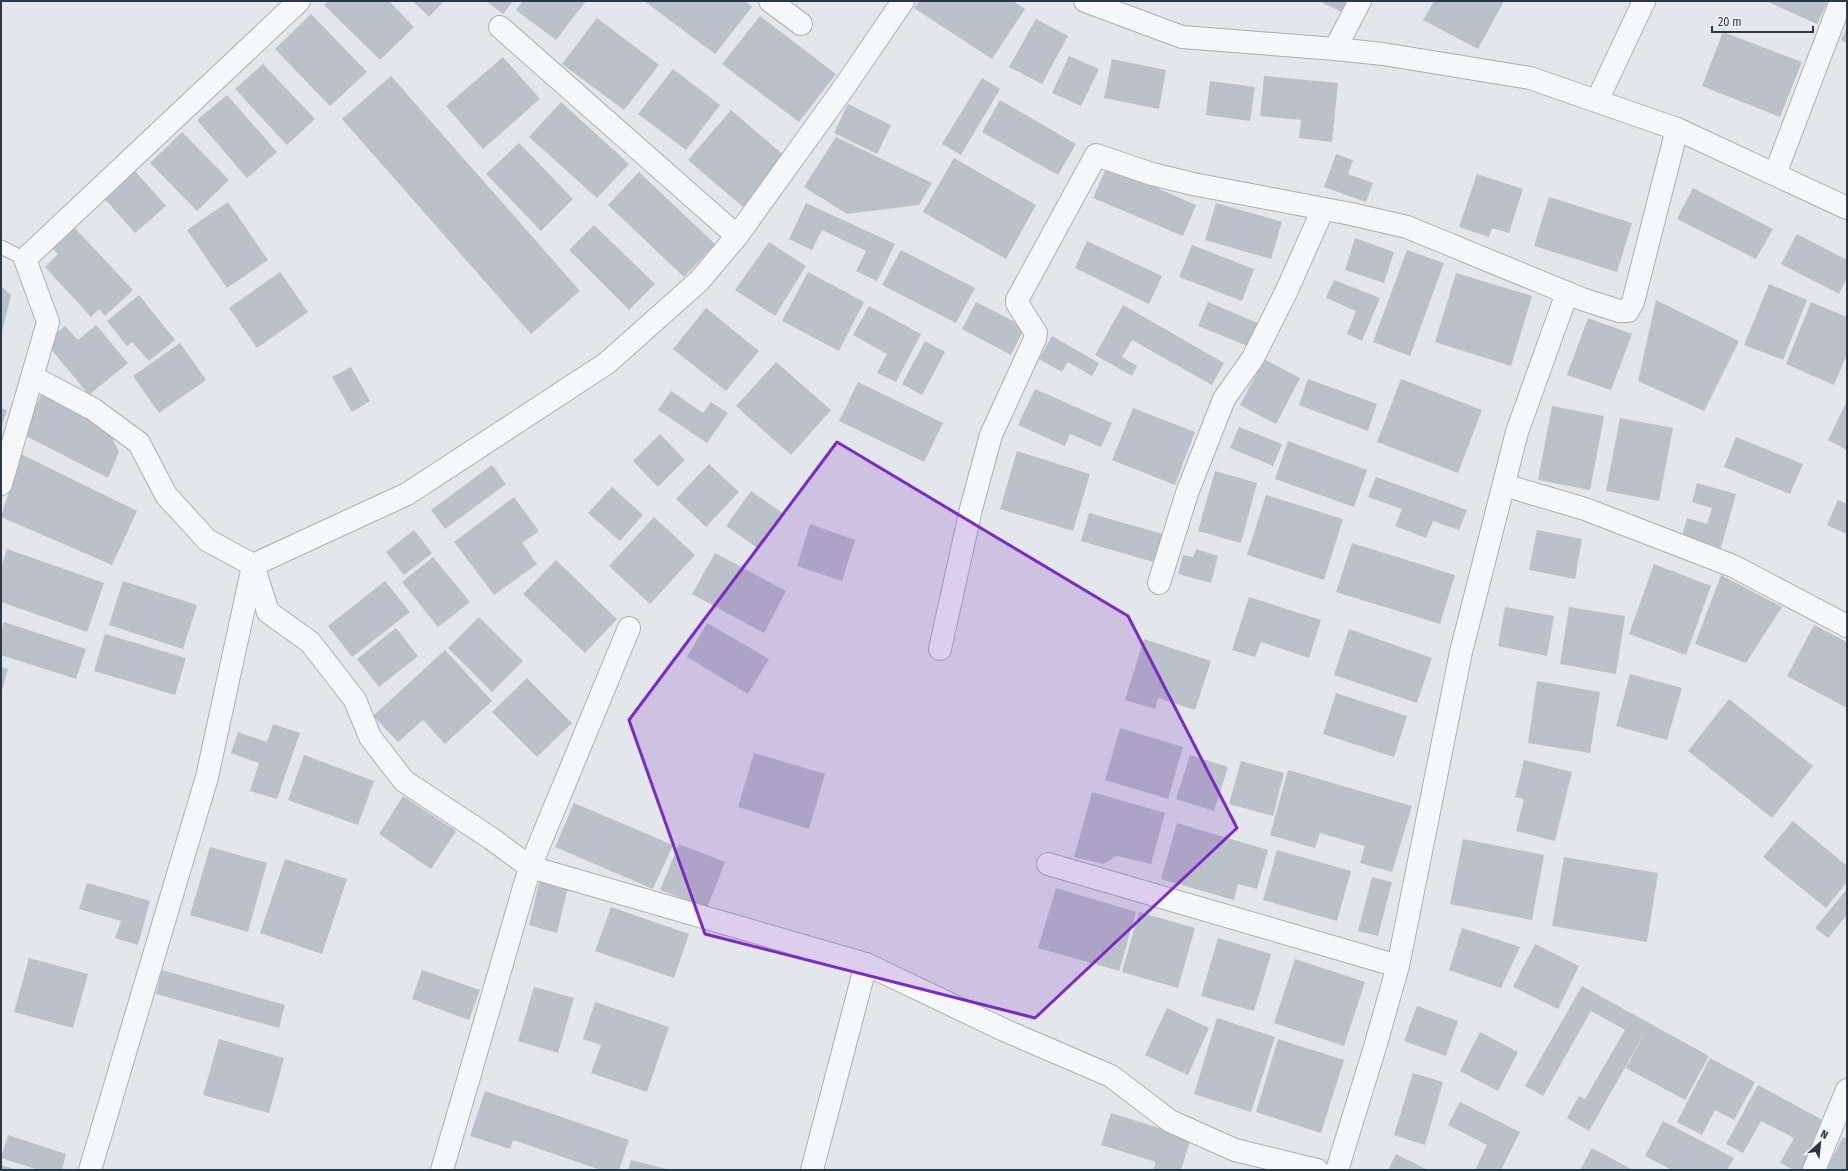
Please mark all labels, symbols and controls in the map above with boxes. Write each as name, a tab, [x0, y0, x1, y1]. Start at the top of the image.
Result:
scale bar	[1712, 8, 1813, 34]
text: 20 m	[1718, 15, 1742, 29]
north arrow	[1800, 1123, 1840, 1163]
text: N	[1818, 1127, 1830, 1142]

